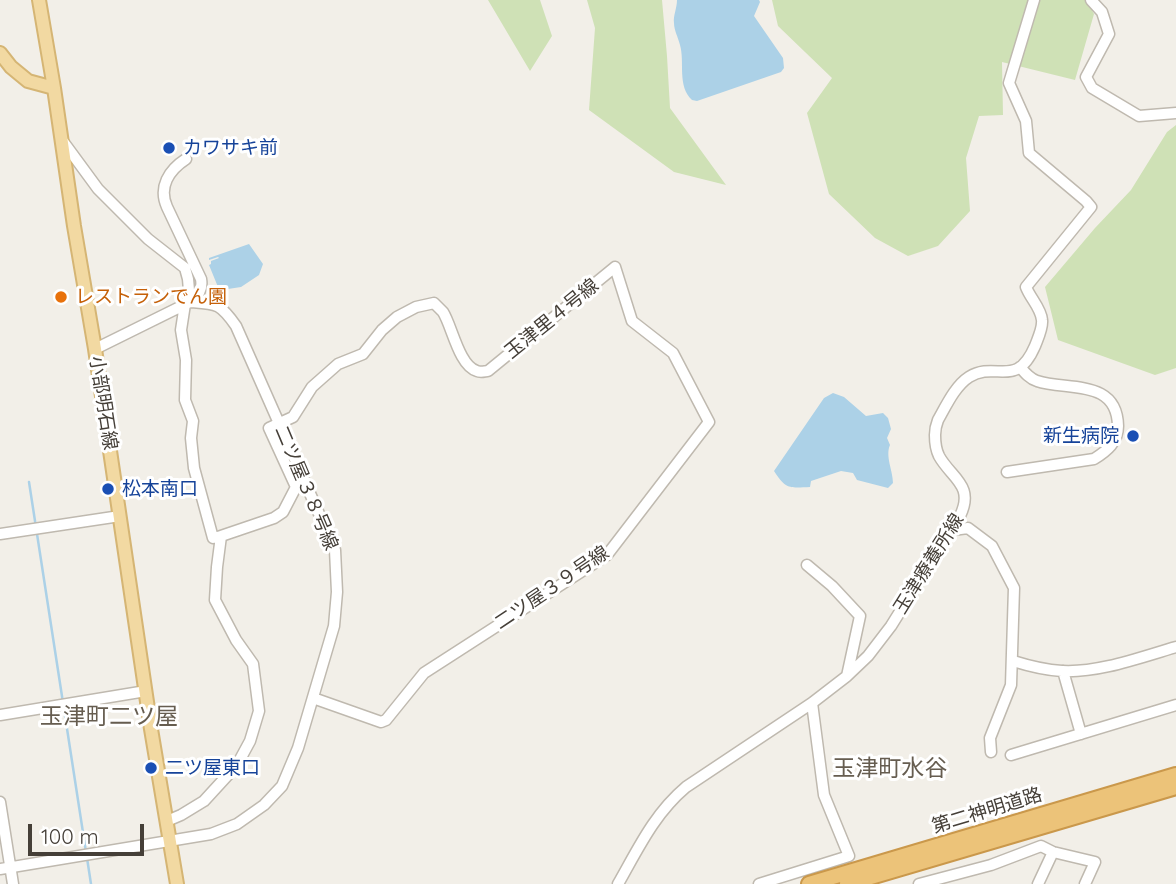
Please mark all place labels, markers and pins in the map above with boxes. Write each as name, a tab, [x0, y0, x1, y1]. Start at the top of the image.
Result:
place label: カワサキ前	[183, 137, 278, 159]
marker: カワサキ前	[161, 140, 177, 156]
place label: レストランでん園	[75, 286, 227, 308]
marker: レストランでん園	[53, 289, 69, 305]
place label: 新生病院	[1043, 425, 1119, 447]
marker: 新生病院	[1125, 428, 1141, 444]
place label: 松本南口	[122, 478, 198, 500]
marker: 松本南口	[100, 481, 116, 497]
place label: 二ツ屋東口	[165, 757, 260, 779]
marker: 二ツ屋東口	[143, 760, 159, 776]

